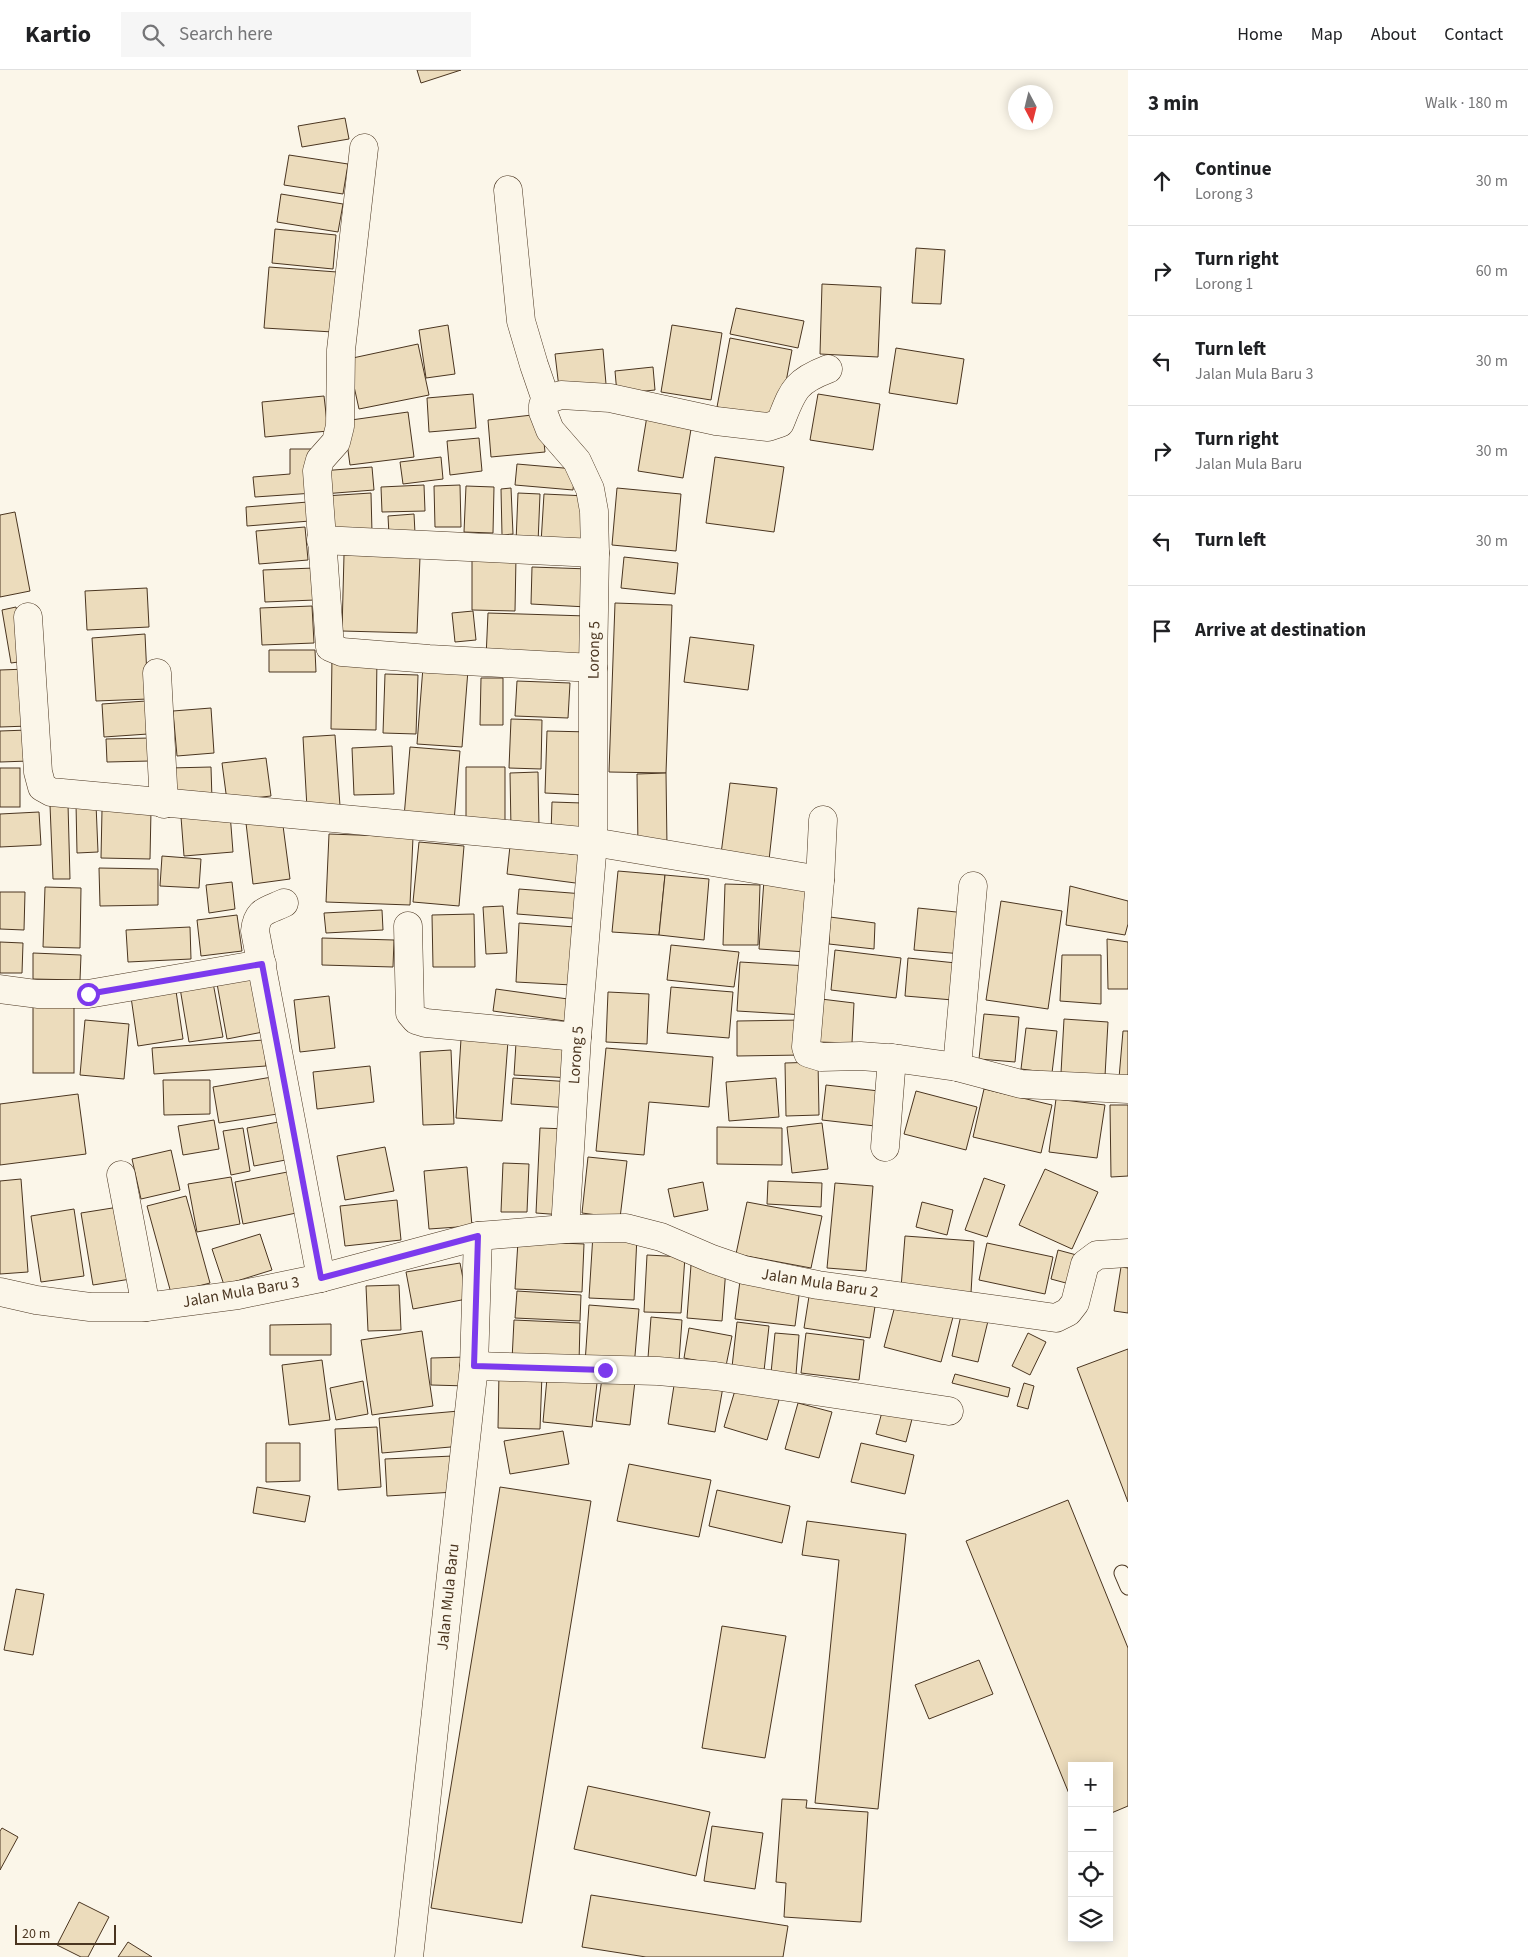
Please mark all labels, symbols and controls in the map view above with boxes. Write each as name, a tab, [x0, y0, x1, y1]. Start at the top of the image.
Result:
search box	[121, 12, 471, 57]
text: Kartio	[25, 17, 91, 52]
icon: search	[139, 21, 167, 49]
text: Search here	[179, 21, 273, 48]
text: Home	[1237, 22, 1283, 47]
text: Map	[1311, 22, 1343, 47]
text: About	[1371, 22, 1416, 47]
text: Contact	[1444, 22, 1503, 47]
north arrow	[1008, 85, 1053, 130]
text: 3 min	[1148, 88, 1199, 118]
text: Walk · 180 m	[1425, 92, 1508, 114]
text: Continue	[1195, 156, 1272, 183]
icon: ahead	[1148, 167, 1176, 195]
text: 30 m	[1476, 170, 1508, 192]
text: Lorong 3	[1195, 183, 1253, 205]
text: Turn right	[1195, 246, 1279, 273]
icon: right	[1148, 257, 1176, 285]
text: 60 m	[1476, 260, 1508, 282]
text: Lorong 1	[1195, 273, 1253, 295]
text: Turn left	[1195, 336, 1266, 363]
icon: left	[1148, 347, 1176, 375]
text: 30 m	[1476, 350, 1508, 372]
text: Jalan Mula Baru 3	[1195, 363, 1313, 385]
text: Turn right	[1195, 426, 1279, 453]
icon: right	[1148, 437, 1176, 465]
text: 30 m	[1476, 440, 1508, 462]
text: Jalan Mula Baru	[1195, 453, 1302, 475]
icon: left	[1148, 527, 1176, 555]
text: Turn left	[1195, 527, 1266, 554]
text: 30 m	[1476, 530, 1508, 552]
icon: arrive	[1148, 617, 1176, 645]
text: Arrive at destination	[1195, 617, 1366, 644]
street label: Lorong 5	[582, 621, 606, 679]
route start	[77, 983, 100, 1006]
street label: Lorong 5	[563, 1025, 589, 1085]
street label: Jalan Mula Baru 2	[760, 1263, 880, 1303]
street label: Jalan Mula Baru 3	[181, 1271, 301, 1313]
route end	[594, 1359, 617, 1382]
street label: Jalan Mula Baru	[431, 1543, 465, 1651]
map controls	[1068, 1762, 1113, 1942]
button: +	[1068, 1762, 1113, 1807]
button: −	[1068, 1807, 1113, 1852]
button: locate	[1068, 1852, 1113, 1897]
button: layers	[1068, 1897, 1113, 1942]
scale bar	[15, 1922, 116, 1945]
text: 20 m	[22, 1924, 50, 1944]

